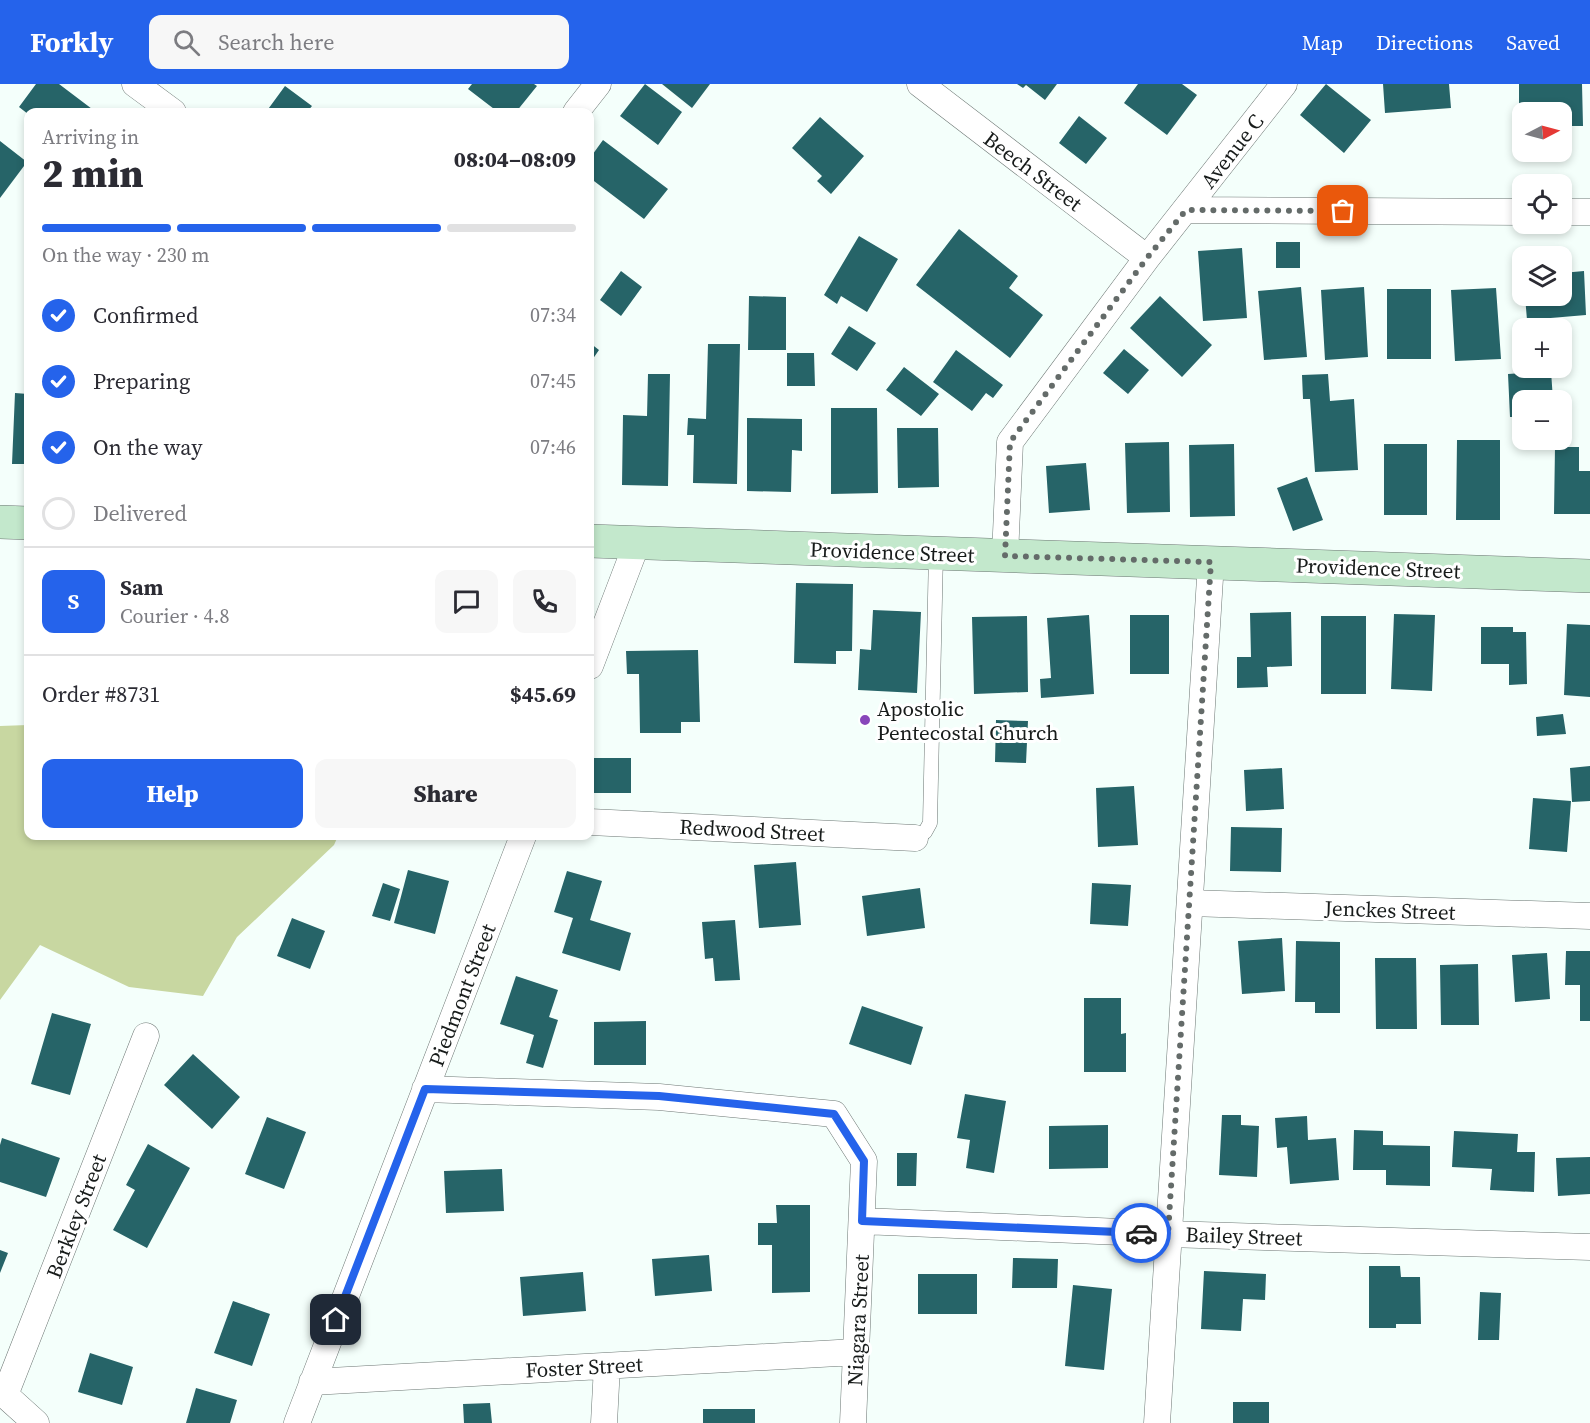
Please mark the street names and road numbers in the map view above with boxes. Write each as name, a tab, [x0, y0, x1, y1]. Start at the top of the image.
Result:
street label: Avenue C	[1194, 108, 1270, 194]
street label: Beech Street	[978, 124, 1088, 218]
street label: Providence Street	[809, 535, 975, 569]
street label: Providence Street	[1295, 551, 1461, 585]
street label: Redwood Street	[679, 812, 826, 848]
street label: Jenckes Street	[1323, 893, 1456, 927]
street label: Piedmont Street	[421, 919, 503, 1070]
street label: Berkley Street	[39, 1150, 113, 1282]
street label: Bailey Street	[1185, 1219, 1303, 1253]
street label: Niagara Street	[840, 1253, 876, 1387]
street label: Foster Street	[525, 1349, 644, 1385]

